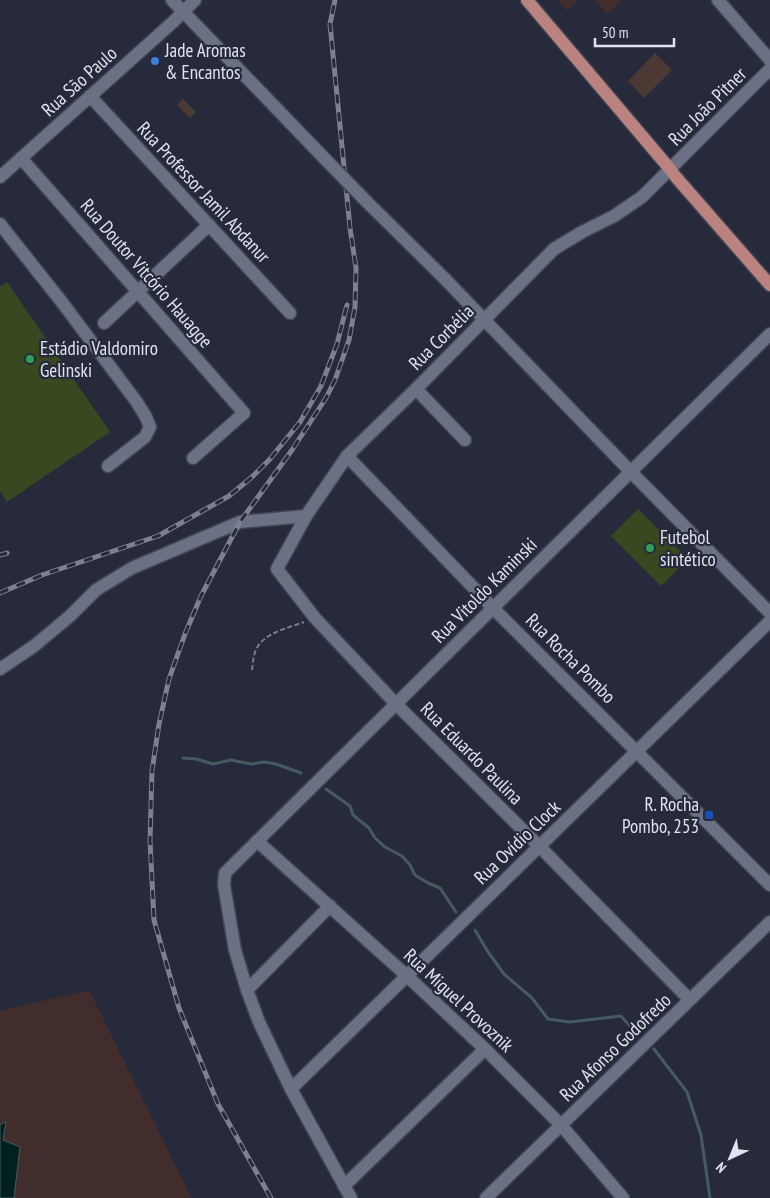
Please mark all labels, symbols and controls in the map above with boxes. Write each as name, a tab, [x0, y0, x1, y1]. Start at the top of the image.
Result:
scale bar	[595, 15, 674, 47]
text: 50 m	[602, 23, 628, 42]
place label: Jade Aromas & Encantos	[164, 38, 246, 84]
street label: Rua São Paulo	[36, 41, 122, 121]
marker: Jade Aromas & Encantos	[149, 55, 161, 67]
street label: Rua João Pitner	[663, 61, 752, 150]
street label: Rua Professor Jamil Abdanur	[132, 116, 276, 268]
street label: Rua Doutor Vitcório Hauagge	[76, 194, 218, 353]
street label: Rua Corbélia	[403, 299, 479, 375]
place label: Estádio Valdomiro Gelinski	[40, 336, 158, 382]
marker: Estádio Valdomiro Gelinski	[24, 353, 36, 365]
place label: Futebol sintético	[660, 525, 716, 571]
street label: Rua Vitoldo Kaminski	[426, 532, 542, 648]
marker: Futebol sintético	[644, 542, 656, 554]
street label: Rua Rocha Pombo	[521, 608, 621, 708]
street label: Rua Eduardo Paulina	[416, 697, 528, 809]
place label: R. Rocha Pombo, 253	[622, 792, 699, 838]
street label: Rua Ovídio Clock	[469, 794, 566, 889]
marker: R. Rocha Pombo, 253	[703, 809, 715, 821]
street label: Rua Miguel Provoznik	[399, 943, 519, 1057]
street label: Rua Afonso Godofredo	[554, 988, 676, 1106]
north arrow	[705, 1133, 755, 1183]
text: N	[712, 1158, 730, 1176]

